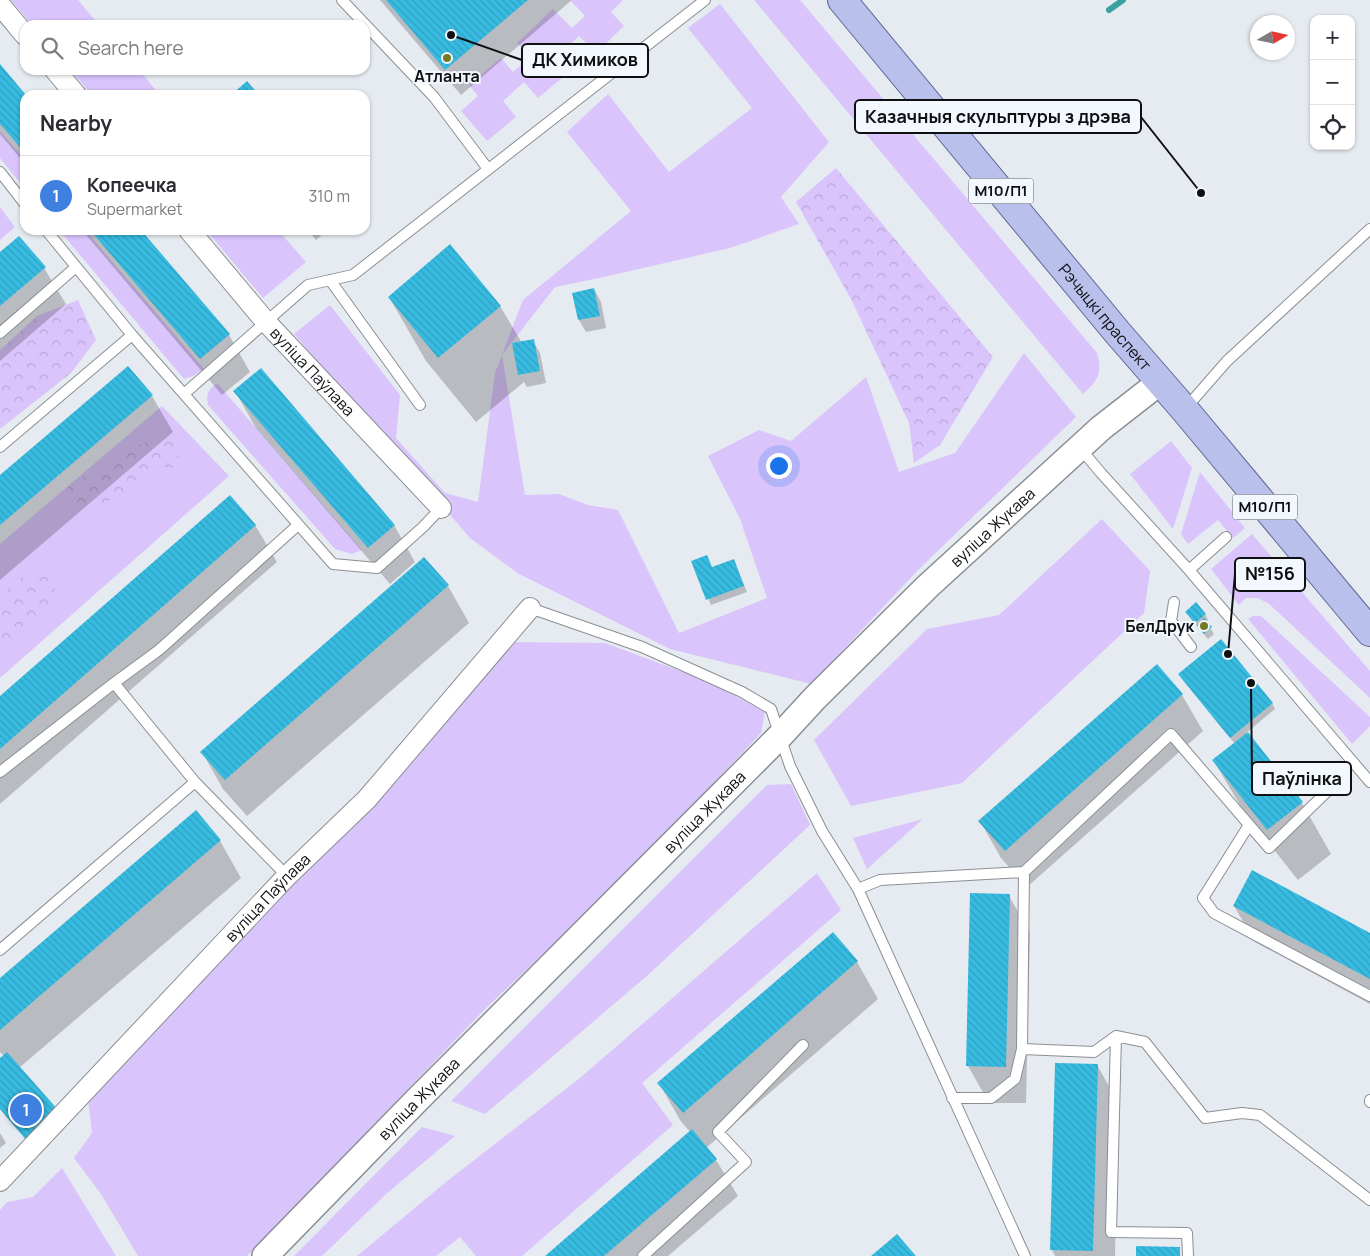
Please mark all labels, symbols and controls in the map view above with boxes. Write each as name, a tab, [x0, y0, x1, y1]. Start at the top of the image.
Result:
north arrow	[1250, 15, 1295, 60]
map controls	[1310, 15, 1355, 150]
button: +	[1310, 15, 1355, 60]
search box	[20, 20, 370, 75]
icon: search	[38, 34, 66, 62]
text: Search here	[78, 35, 184, 61]
callout: ДК Химиков	[522, 44, 648, 77]
text: ДК Химиков	[532, 47, 638, 71]
marker: Атланта	[441, 52, 453, 64]
button: −	[1310, 60, 1355, 105]
place label: Атланта	[414, 65, 480, 87]
callout: Казачныя скульптуры з дрэва	[855, 100, 1141, 133]
text: Казачныя скульптуры з дрэва	[865, 104, 1131, 128]
button: locate	[1310, 105, 1355, 150]
text: Nearby	[40, 109, 112, 137]
text: Копеечка	[87, 172, 177, 198]
road number: М10/П1	[968, 178, 1034, 204]
text: 1	[52, 185, 60, 207]
text: 310 m	[308, 185, 350, 207]
text: Supermarket	[87, 198, 183, 220]
street label: Рэчыцкі праспект	[1054, 259, 1157, 375]
street label: вуліца Паўлава	[265, 322, 360, 421]
your location	[766, 453, 792, 479]
street label: вуліца Жукава	[945, 483, 1040, 572]
road number: М10/П1	[1232, 494, 1298, 520]
callout: №156	[1235, 558, 1305, 591]
text: №156	[1245, 561, 1295, 585]
place label: БелДрук	[1125, 615, 1194, 637]
marker: БелДрук	[1198, 620, 1210, 632]
callout: Паўлінка	[1252, 762, 1351, 795]
street label: вуліца Жукава	[659, 766, 750, 858]
text: Паўлінка	[1262, 766, 1342, 790]
street label: вуліца Паўлава	[220, 848, 315, 946]
street label: вуліца Жукава	[373, 1052, 464, 1145]
pin: 1	[10, 1091, 42, 1129]

